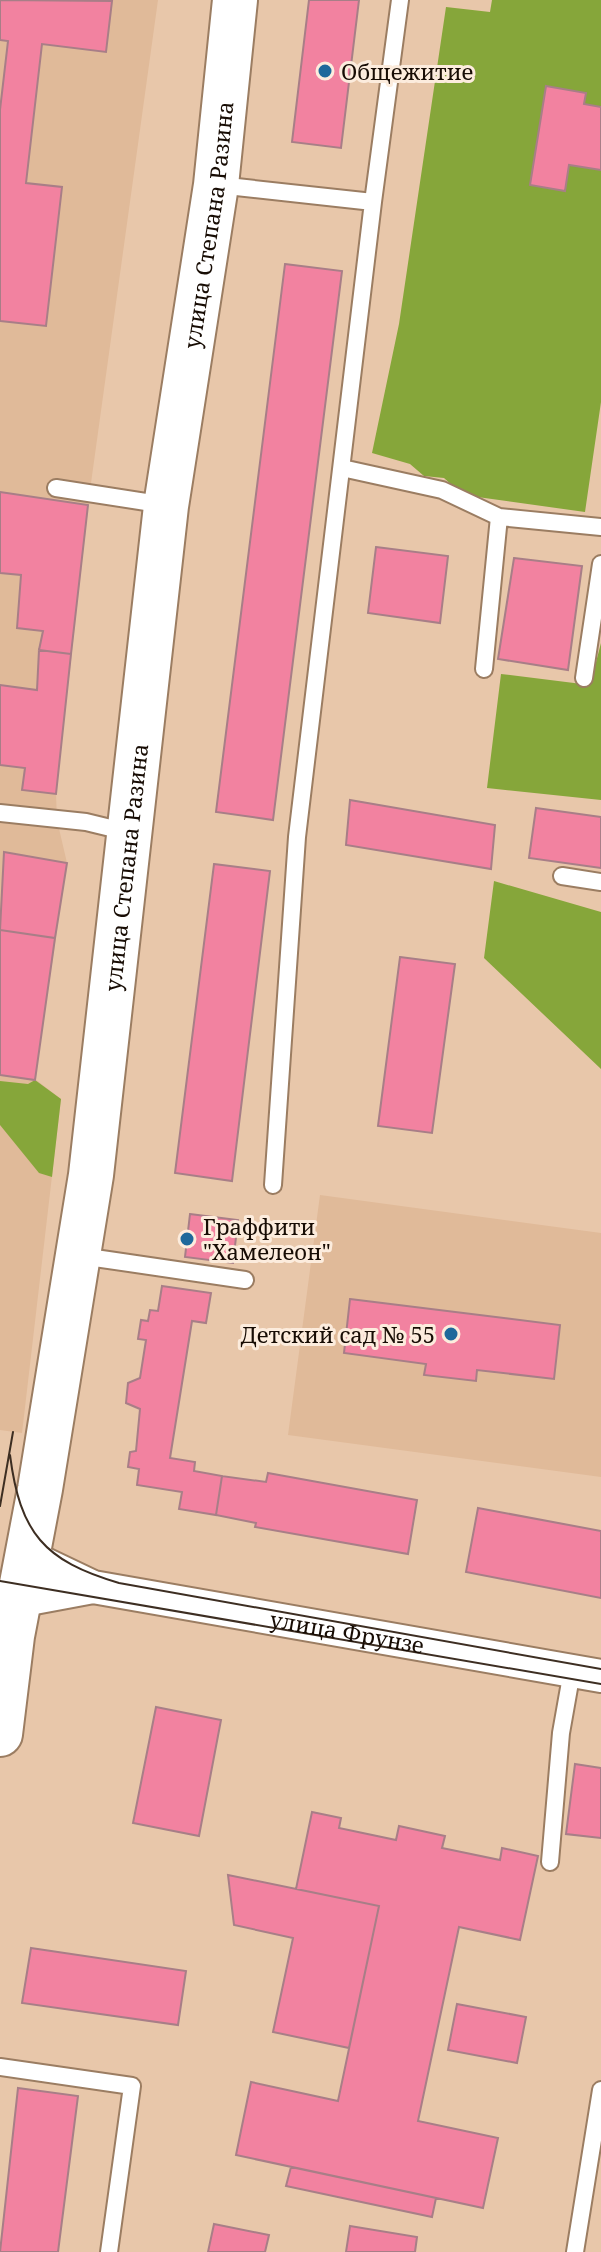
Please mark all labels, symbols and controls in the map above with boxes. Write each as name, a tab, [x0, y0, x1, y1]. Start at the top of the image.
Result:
place label: Общежитие	[341, 56, 473, 86]
marker: Общежитие	[316, 62, 334, 80]
street label: улица Степана Разина	[176, 100, 240, 351]
street label: улица Степана Разина	[97, 742, 154, 993]
place label: Граффити "Хамелеон"	[203, 1211, 331, 1266]
marker: Граффити "Хамелеон"	[178, 1230, 196, 1248]
place label: Детский сад № 55	[240, 1319, 435, 1349]
marker: Детский сад № 55	[442, 1325, 460, 1343]
street label: улица Фрунзе	[268, 1603, 427, 1660]

